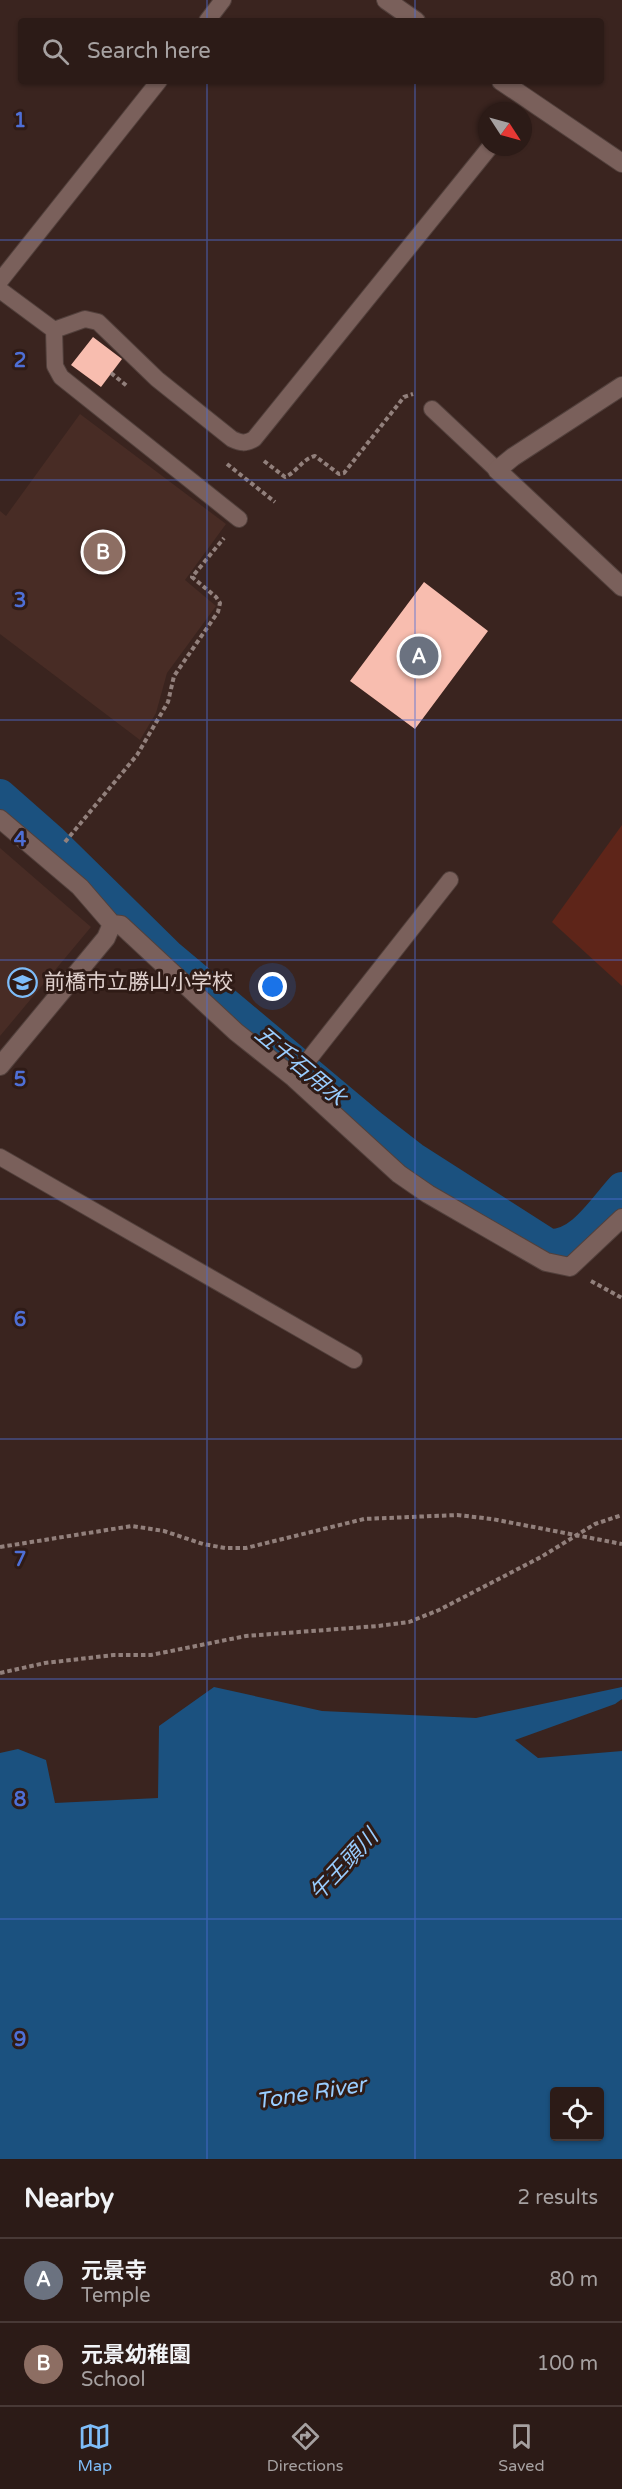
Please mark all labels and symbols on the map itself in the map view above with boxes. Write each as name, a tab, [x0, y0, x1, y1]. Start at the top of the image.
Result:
north arrow	[478, 102, 532, 156]
text: 1	[14, 109, 26, 133]
text: 2	[14, 349, 26, 373]
pin: B	[84, 530, 122, 574]
text: 3	[14, 589, 26, 613]
pin: A	[400, 634, 438, 678]
text: 4	[14, 828, 27, 852]
school or university icon: 前橋市立勝山小学校	[7, 966, 39, 998]
place label: 前橋市立勝山小学校	[44, 970, 233, 995]
your location	[258, 972, 287, 1001]
water label: 五千石用水	[250, 1021, 352, 1113]
text: 5	[14, 1068, 26, 1092]
text: 6	[14, 1308, 26, 1332]
text: 7	[14, 1548, 26, 1572]
text: 8	[14, 1788, 26, 1812]
water label: 午王頭川	[304, 1822, 385, 1906]
text: 9	[14, 2028, 26, 2052]
water label: Tone River	[254, 2071, 370, 2114]

